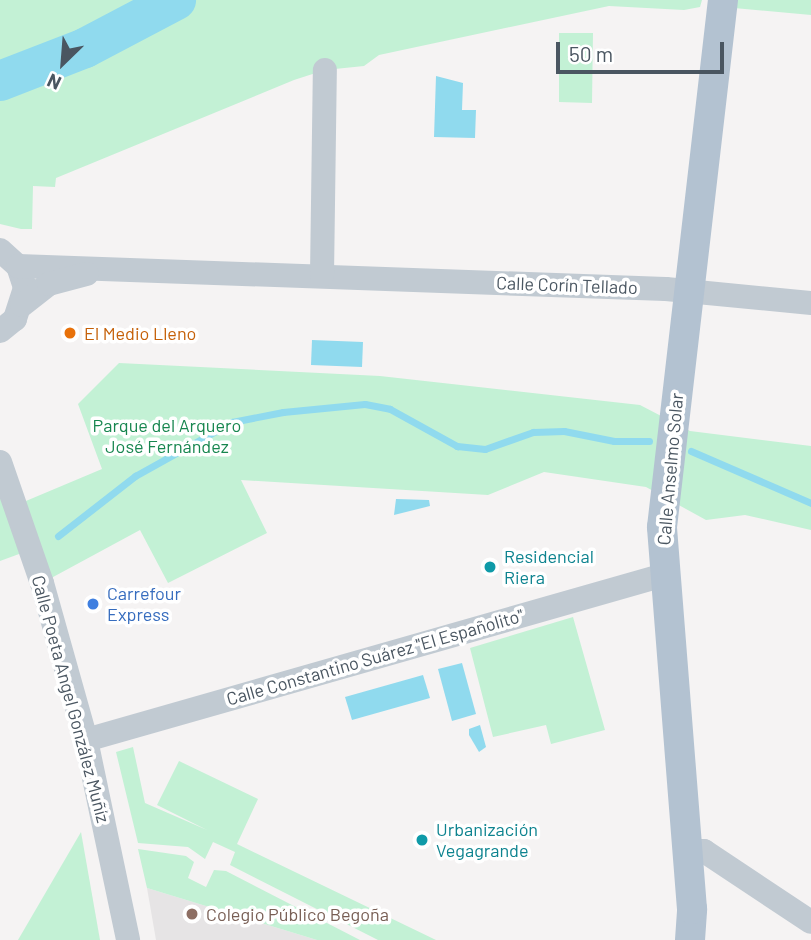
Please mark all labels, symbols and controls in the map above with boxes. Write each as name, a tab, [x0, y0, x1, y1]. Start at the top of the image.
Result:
north arrow	[28, 28, 98, 98]
scale bar	[559, 28, 727, 72]
text: 50 m	[569, 41, 613, 66]
text: N	[43, 69, 65, 96]
street label: Calle Corín Tellado	[496, 272, 638, 298]
place label: El Medio Lleno	[84, 322, 196, 344]
marker: El Medio Lleno	[62, 325, 78, 341]
street label: Calle Anselmo Solar	[653, 392, 687, 546]
park label: Parque del Arquero José Fernández	[93, 415, 241, 458]
place label: Residencial Riera	[504, 546, 594, 588]
marker: Residencial Riera	[482, 559, 498, 575]
street label: Calle Poeta Angel González Muñíz	[28, 573, 114, 825]
place label: Carrefour Express	[107, 583, 181, 626]
marker: Carrefour Express	[85, 596, 101, 612]
street label: Calle Constantino Suárez "El Españolito"	[224, 604, 526, 710]
place label: Urbanización Vegagrande	[436, 819, 538, 862]
marker: Urbanización Vegagrande	[414, 832, 430, 848]
place label: Colegio Público Begoña	[206, 903, 389, 925]
marker: Colegio Público Begoña	[184, 906, 200, 922]

